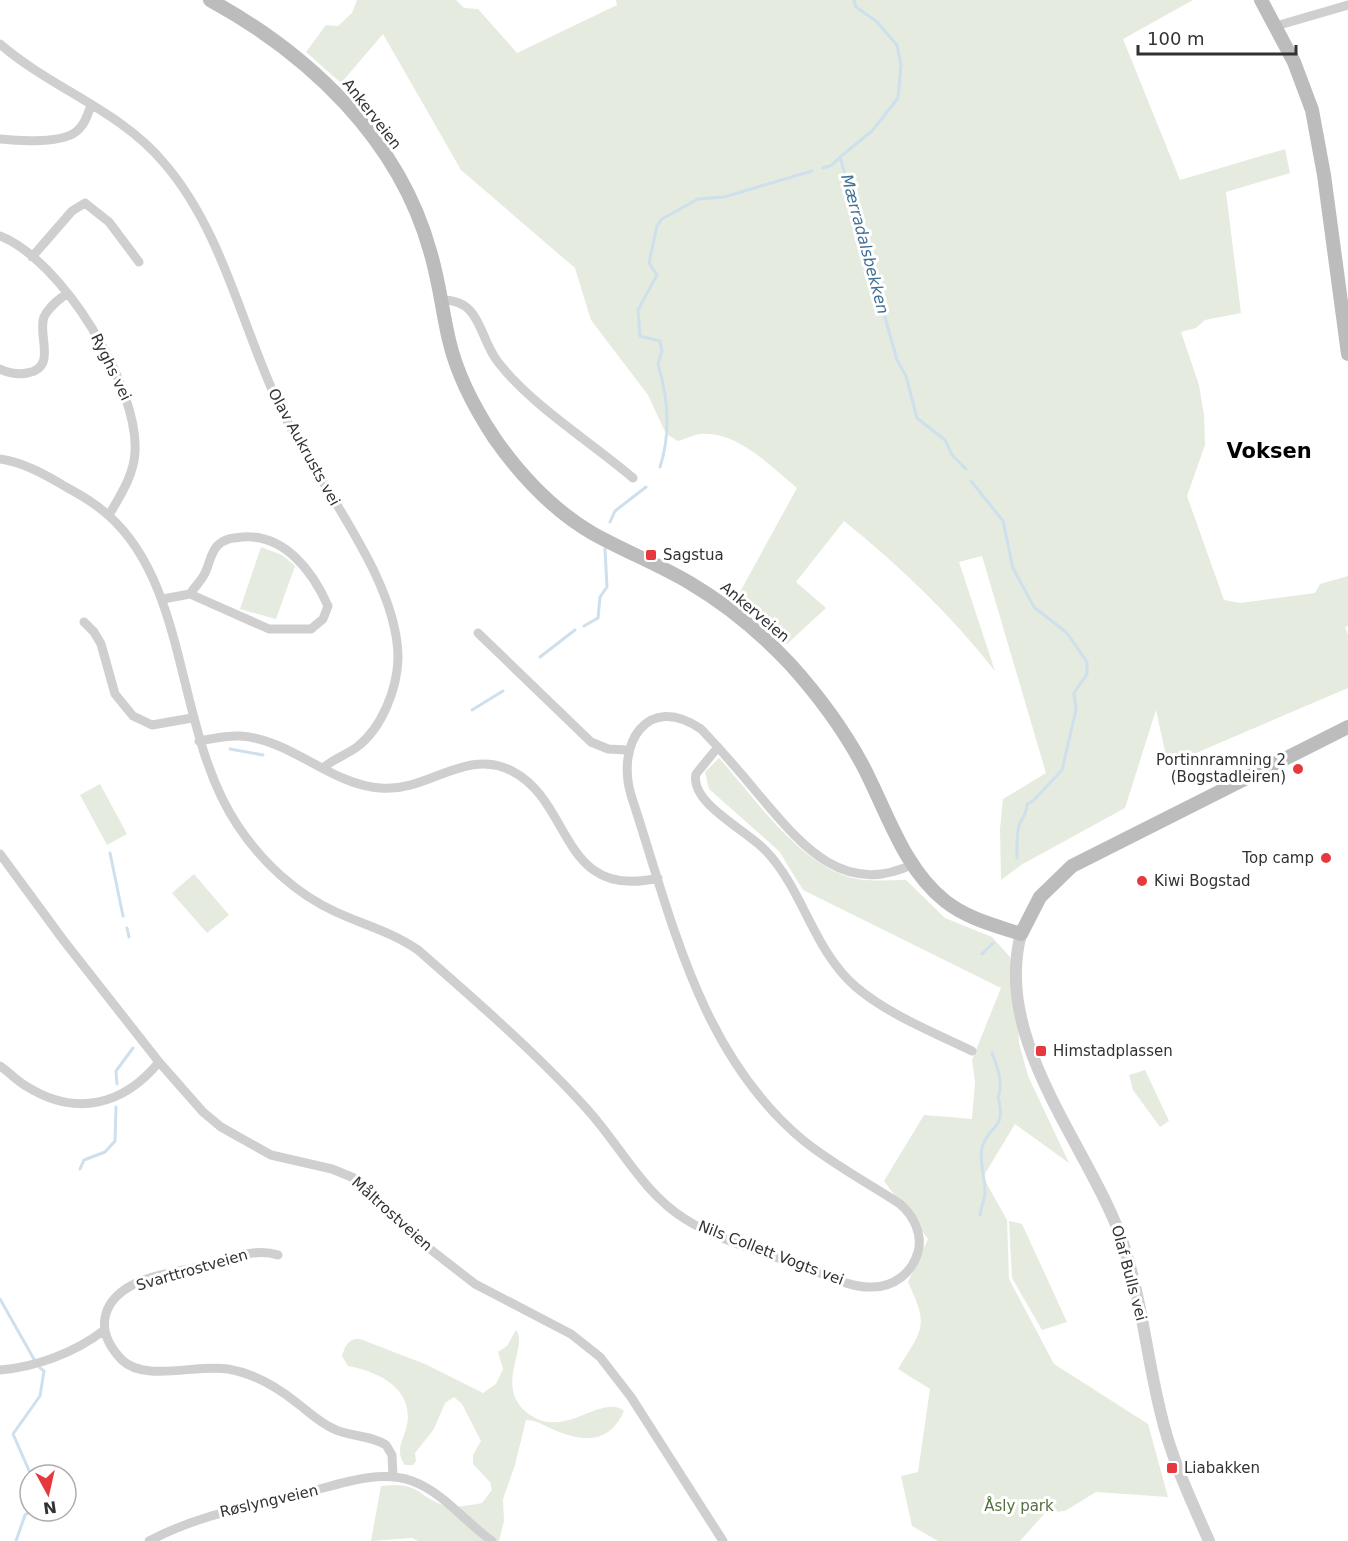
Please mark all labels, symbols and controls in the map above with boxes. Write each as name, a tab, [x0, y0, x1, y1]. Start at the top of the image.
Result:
scale bar	[1138, 18, 1296, 56]
text: 100 m	[1147, 28, 1205, 49]
street label: Ankerveien	[339, 75, 405, 153]
water label: Mærradalsbekken	[837, 172, 893, 316]
street label: Ryghs vei	[87, 331, 135, 403]
street label: Olav Aukrusts vei	[264, 385, 344, 509]
district label: Voksen	[1226, 439, 1312, 463]
place label: Sagstua	[663, 546, 724, 564]
marker: Sagstua	[644, 548, 658, 562]
street label: Ankerveien	[717, 578, 793, 646]
place label: Portinnramning 2 (Bogstadleiren)	[1156, 751, 1286, 786]
marker: Portinnramning 2 (Bogstadleiren)	[1291, 762, 1305, 776]
place label: Top camp	[1241, 849, 1314, 867]
marker: Top camp	[1319, 851, 1333, 865]
place label: Kiwi Bogstad	[1154, 872, 1251, 890]
marker: Kiwi Bogstad	[1135, 874, 1149, 888]
place label: Himstadplassen	[1053, 1042, 1173, 1060]
marker: Himstadplassen	[1034, 1044, 1048, 1058]
street label: Måltrostveien	[348, 1173, 436, 1255]
street label: Nils Collett Vogts vei	[696, 1217, 846, 1289]
street label: Olaf Bulls vei	[1108, 1223, 1150, 1323]
street label: Svarttrostveien	[134, 1245, 250, 1295]
place label: Liabakken	[1184, 1459, 1260, 1477]
marker: Liabakken	[1165, 1461, 1179, 1475]
north arrow	[18, 1463, 78, 1523]
street label: Røslyngveien	[218, 1481, 320, 1521]
park label: Åsly park	[984, 1496, 1054, 1515]
text: N	[42, 1497, 58, 1518]

